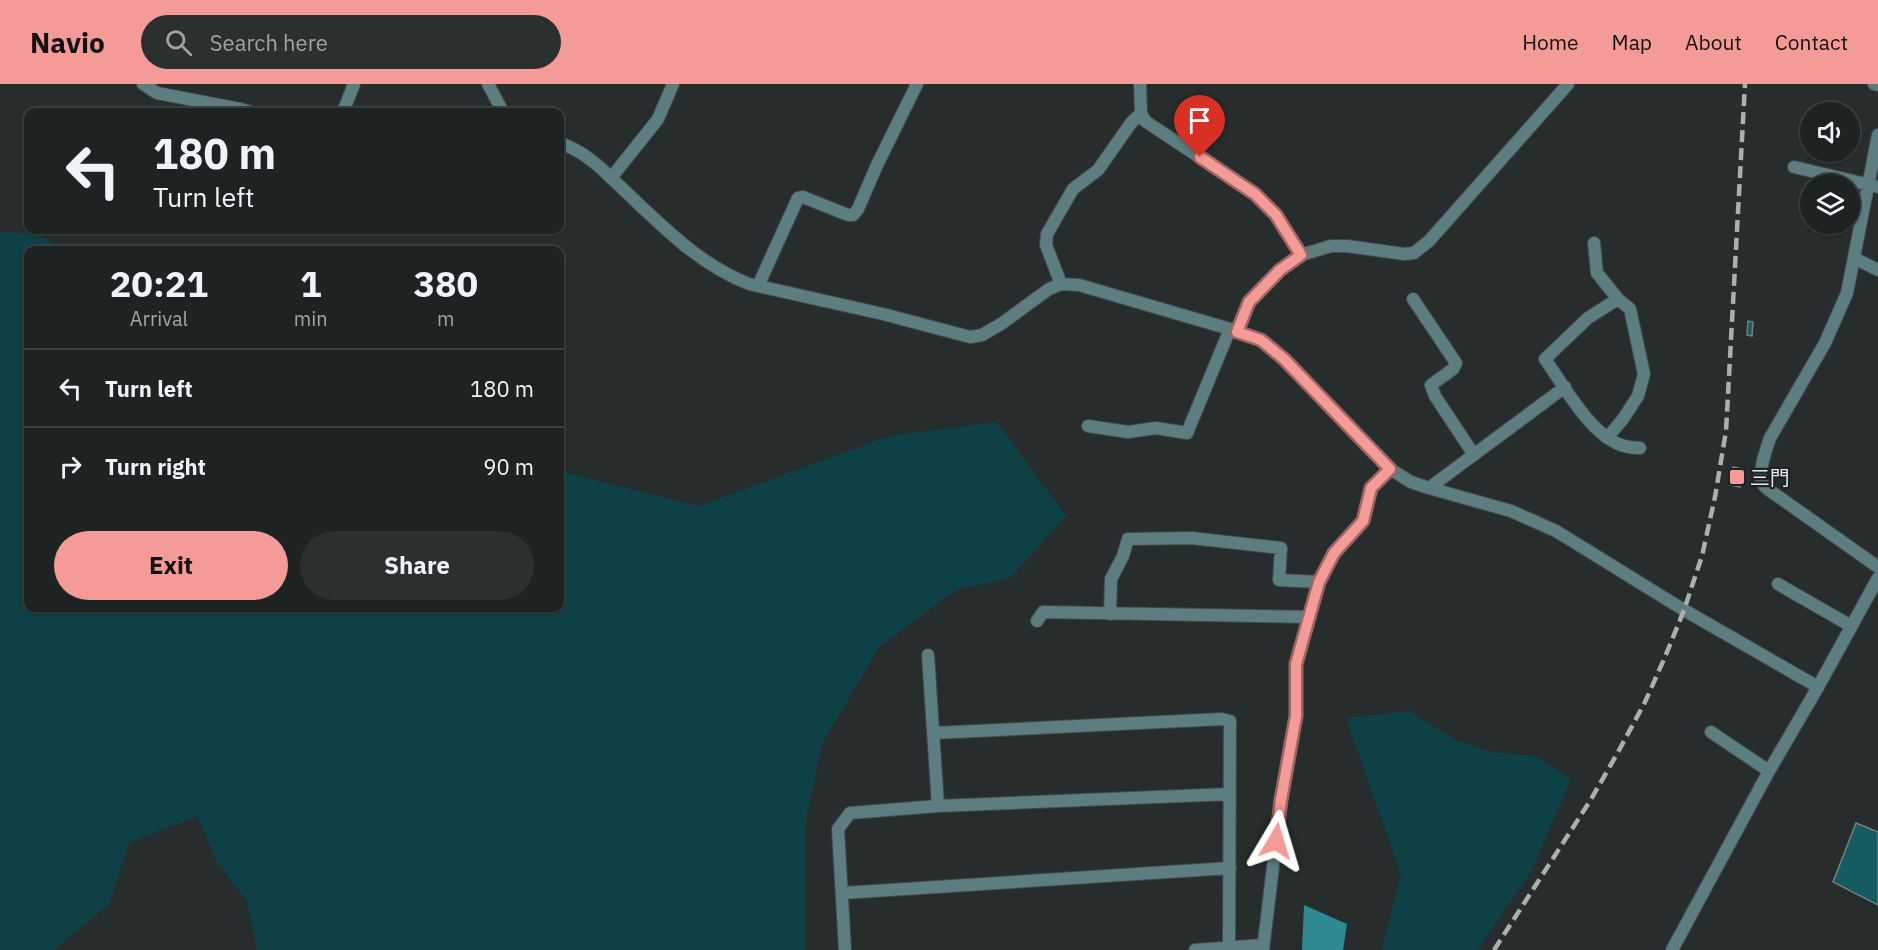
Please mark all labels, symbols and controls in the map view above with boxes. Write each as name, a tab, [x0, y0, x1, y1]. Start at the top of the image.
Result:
search box	[141, 15, 561, 69]
text: Navio	[30, 24, 105, 61]
icon: search	[162, 26, 195, 59]
text: Search here	[210, 28, 328, 57]
text: Home	[1522, 28, 1579, 56]
text: Map	[1612, 28, 1652, 56]
text: About	[1685, 28, 1742, 56]
text: Contact	[1775, 28, 1848, 56]
pin	[1174, 95, 1225, 157]
map controls	[1800, 102, 1860, 234]
button: sound	[1800, 102, 1860, 162]
icon: arrive	[1183, 104, 1216, 137]
text: 180 m	[153, 126, 276, 181]
icon: left	[54, 132, 132, 210]
button: layers	[1800, 174, 1860, 234]
text: Turn left	[153, 179, 254, 214]
text: 20:21	[110, 260, 208, 307]
text: 1	[300, 260, 322, 307]
text: 380	[413, 260, 478, 307]
text: Arrival	[130, 305, 188, 332]
text: min	[294, 305, 328, 332]
text: m	[437, 305, 455, 332]
icon: left	[54, 372, 87, 405]
text: Turn left	[105, 374, 193, 403]
text: 180 m	[470, 374, 534, 403]
icon: right	[54, 450, 87, 483]
text: Turn right	[105, 452, 206, 481]
text: 90 m	[483, 452, 534, 481]
place label: 三門	[1750, 464, 1790, 491]
marker: 三門	[1728, 468, 1746, 486]
button: Exit	[54, 531, 288, 600]
button: Share	[300, 531, 534, 600]
position arrow	[1244, 809, 1308, 873]

